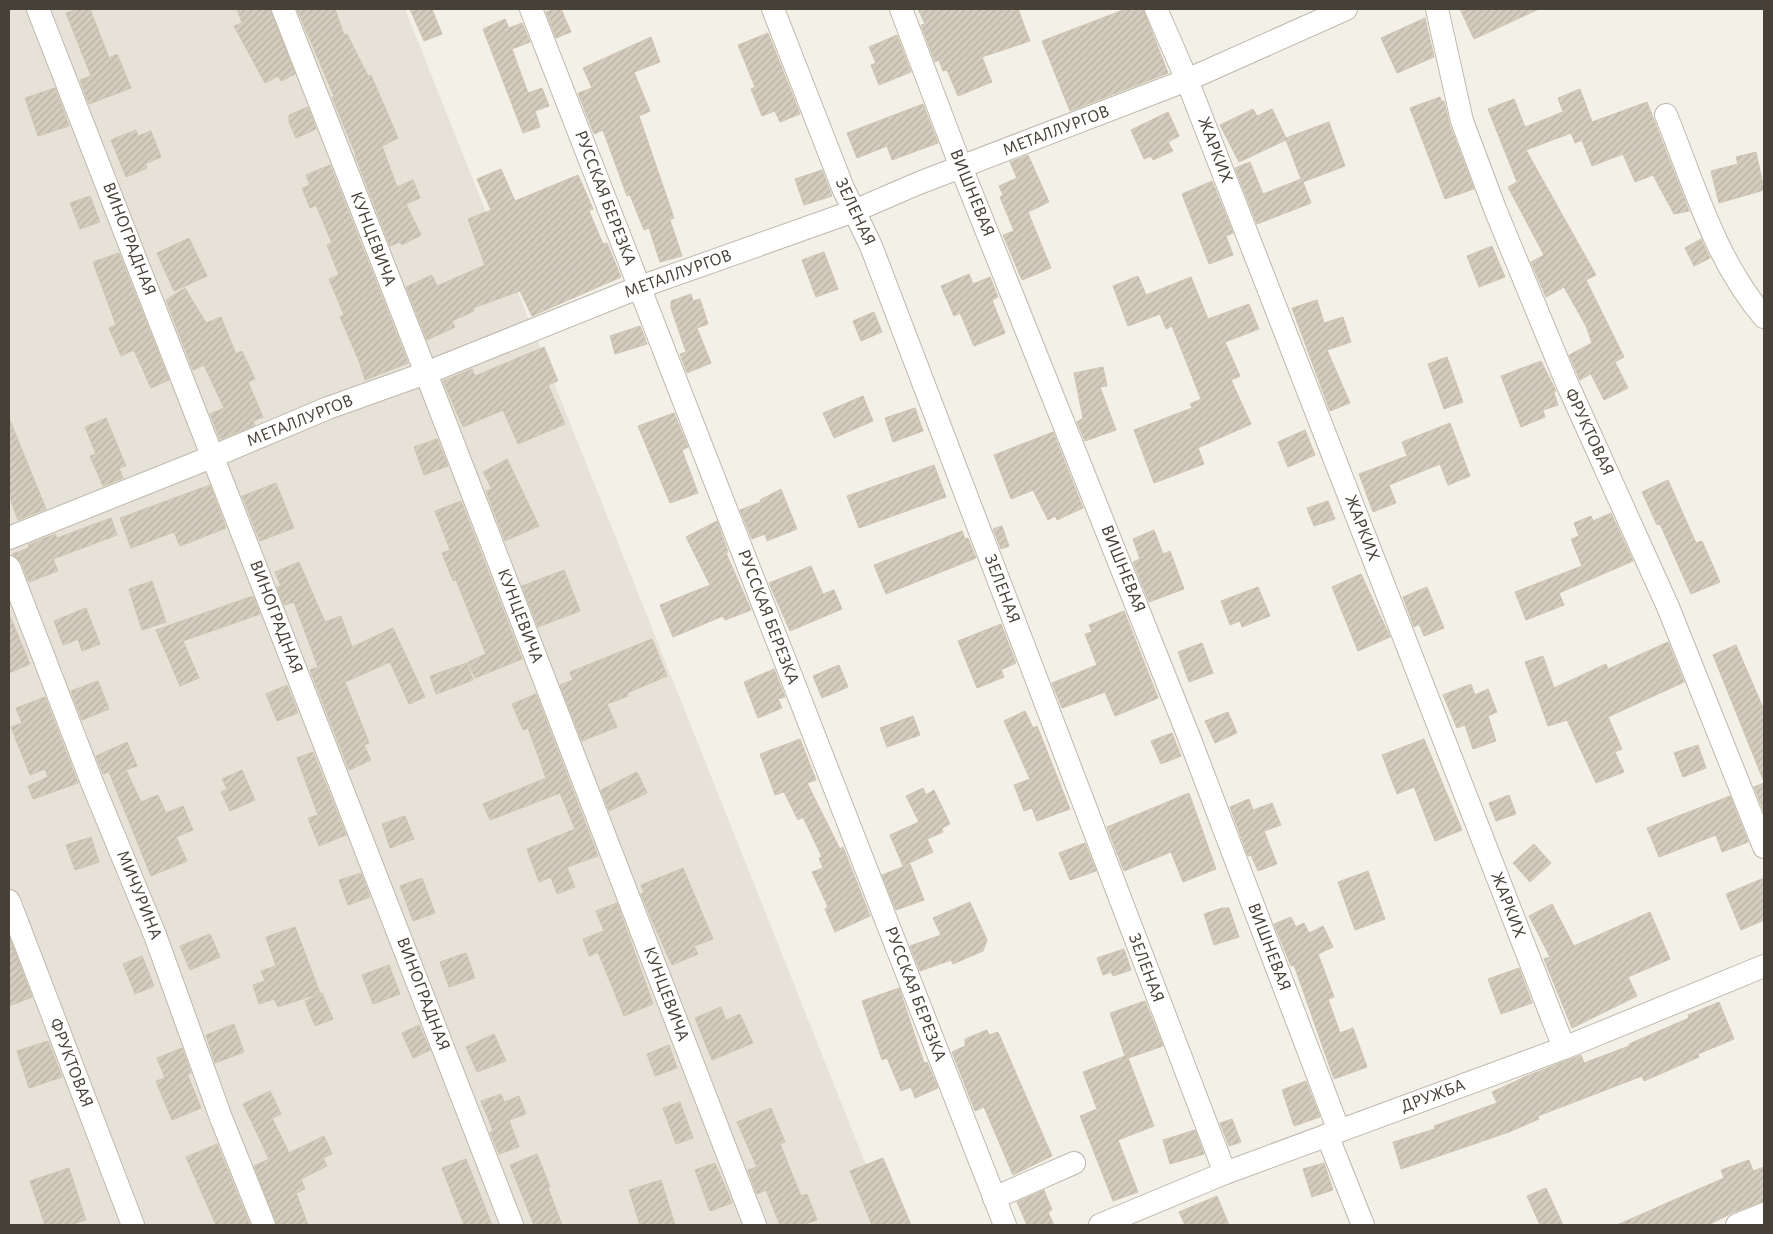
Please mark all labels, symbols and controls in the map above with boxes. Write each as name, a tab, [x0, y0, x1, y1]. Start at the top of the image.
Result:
street label: МЕТАЛЛУРГОВ	[1000, 102, 1112, 160]
street label: ЖАРКИХ	[1194, 115, 1236, 186]
street label: РУССКАЯ БЕРЕЗКА	[571, 128, 639, 268]
street label: ВИШНЕВАЯ	[946, 147, 998, 239]
street label: ЗЕЛЕНАЯ	[832, 175, 878, 249]
street label: ВИНОГРАДНАЯ	[99, 180, 159, 298]
street label: КУНЦЕВИЧА	[347, 189, 399, 289]
street label: МЕТАЛЛУРГОВ	[622, 246, 734, 302]
street label: ФРУКТОВАЯ	[1561, 386, 1617, 478]
street label: МЕТАЛЛУРГОВ	[244, 392, 356, 450]
street label: ЖАРКИХ	[1341, 493, 1383, 564]
street label: ВИШНЕВАЯ	[1097, 523, 1149, 615]
street label: РУССКАЯ БЕРЕЗКА	[734, 547, 802, 687]
street label: ЗЕЛЕНАЯ	[981, 552, 1023, 626]
street label: ВИНОГРАДНАЯ	[246, 558, 306, 676]
street label: КУНЦЕВИЧА	[494, 566, 546, 666]
street label: МИЧУРИНА	[113, 848, 165, 942]
street label: ЖАРКИХ	[1487, 870, 1529, 941]
street label: ВИШНЕВАЯ	[1244, 900, 1294, 994]
street label: РУССКАЯ БЕРЕЗКА	[881, 924, 949, 1064]
street label: ЗЕЛЕНАЯ	[1125, 931, 1167, 1005]
street label: ВИНОГРАДНАЯ	[393, 935, 453, 1053]
street label: КУНЦЕВИЧА	[640, 944, 692, 1044]
street label: ФРУКТОВАЯ	[46, 1016, 96, 1110]
street label: ДРУЖБА	[1398, 1076, 1468, 1116]

